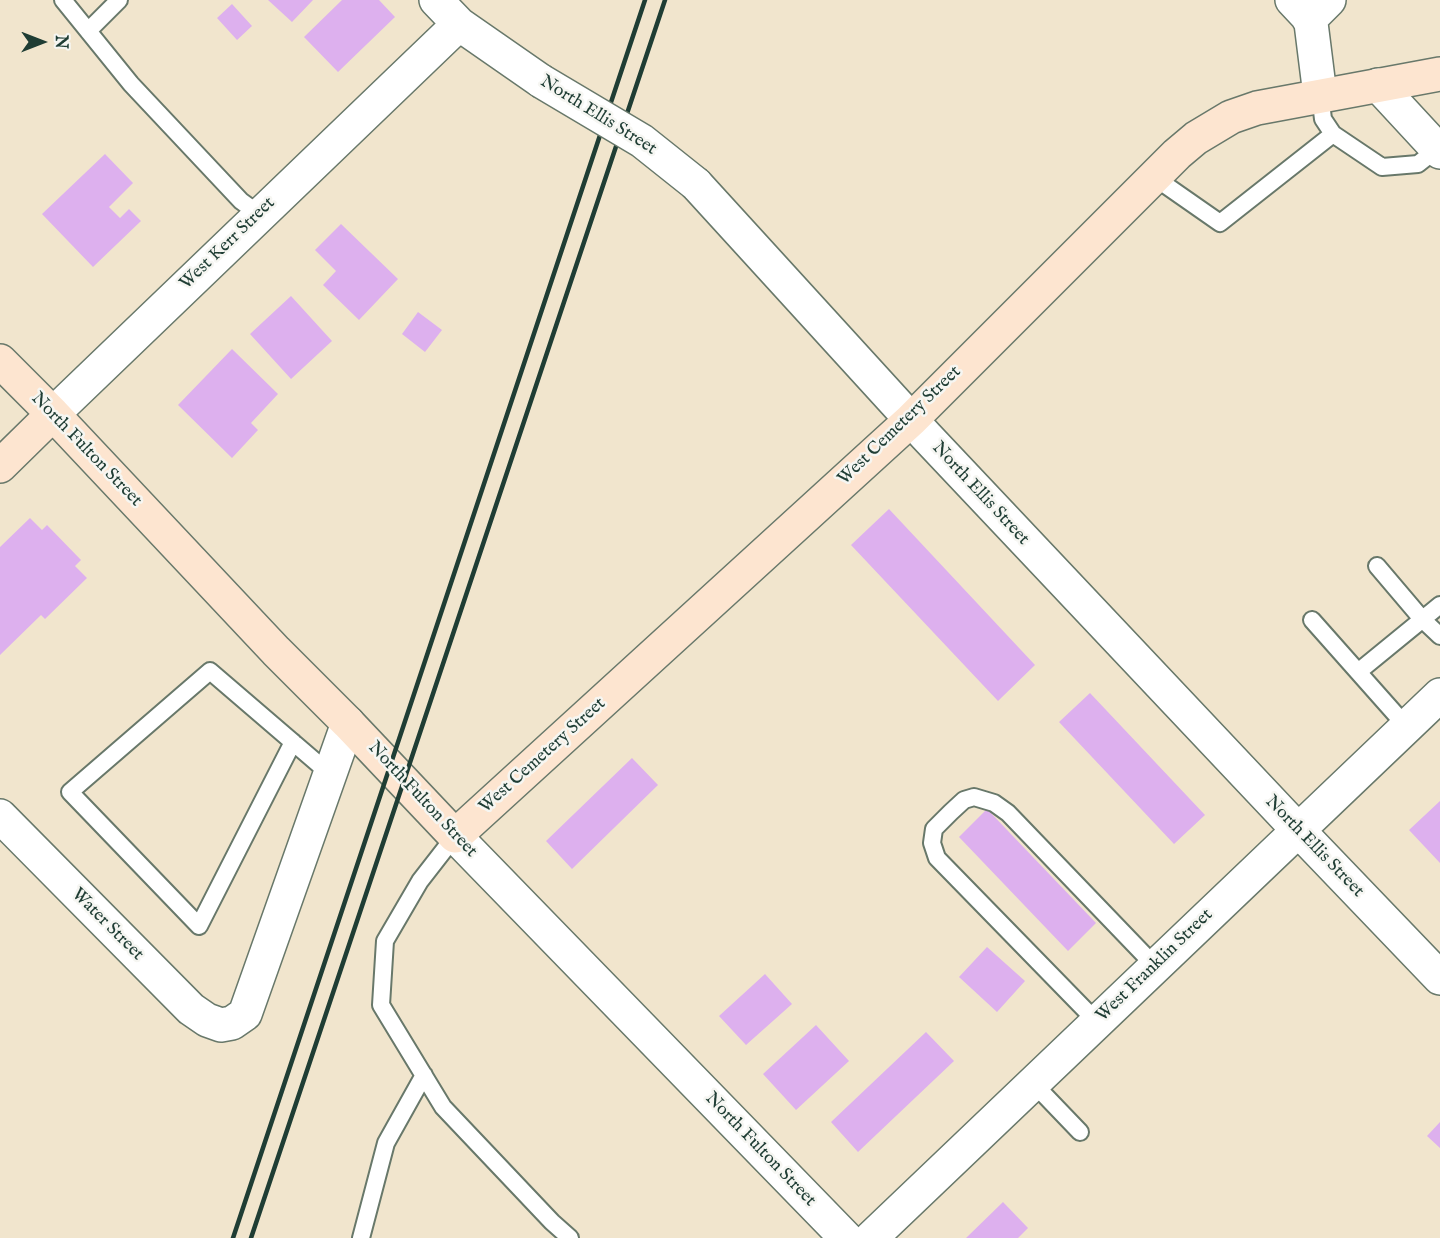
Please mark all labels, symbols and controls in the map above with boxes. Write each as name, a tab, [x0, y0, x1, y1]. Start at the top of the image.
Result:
north arrow	[12, 12, 72, 72]
text: N	[50, 35, 70, 49]
street label: North Ellis Street	[536, 72, 660, 160]
street label: West Kerr Street	[176, 193, 280, 295]
street label: West Cemetery Street	[834, 362, 966, 490]
street label: North Fulton Street	[26, 388, 146, 512]
street label: North Ellis Street	[927, 438, 1033, 550]
street label: West Cemetery Street	[475, 694, 611, 818]
street label: North Fulton Street	[363, 738, 481, 862]
street label: North Ellis Street	[1260, 792, 1368, 902]
street label: Water Street	[66, 884, 148, 966]
street label: West Franklin Street	[1092, 905, 1218, 1027]
street label: North Fulton Street	[700, 1088, 820, 1212]

